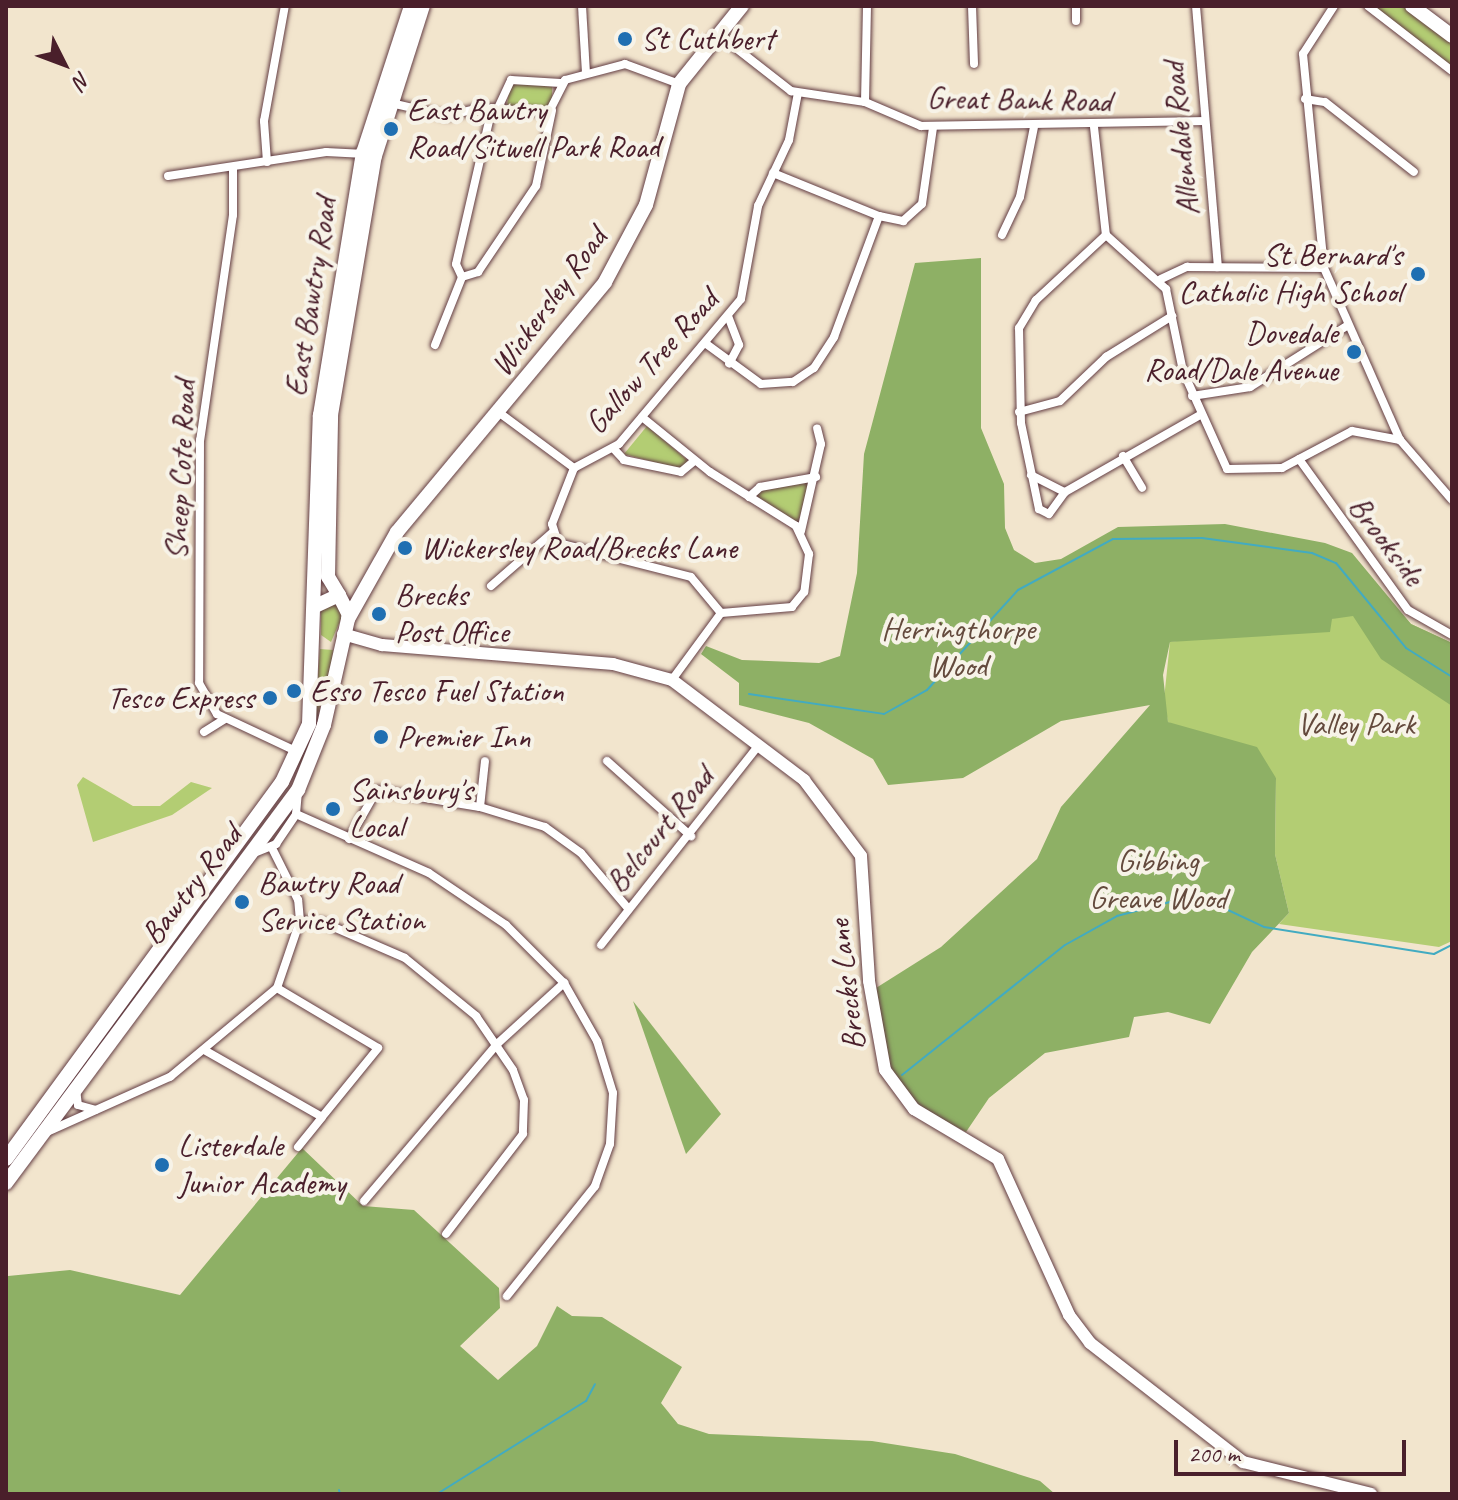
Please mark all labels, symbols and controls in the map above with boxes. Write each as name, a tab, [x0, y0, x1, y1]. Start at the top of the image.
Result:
place label: St Cuthbert	[641, 20, 774, 58]
north arrow	[24, 24, 104, 104]
marker: St Cuthbert	[616, 30, 634, 48]
street label: Allendale Road	[1154, 60, 1208, 218]
text: N	[67, 66, 97, 94]
street label: Great Bank Road	[925, 79, 1113, 121]
place label: East Bawtry Road/Sitwell Park Road	[407, 92, 661, 167]
marker: East Bawtry Road/Sitwell Park Road	[382, 120, 400, 138]
street label: East Bawtry Road	[276, 195, 346, 399]
street label: Wickersley Road	[482, 220, 616, 384]
place label: St Bernard's Catholic High School	[1179, 237, 1402, 312]
marker: St Bernard's Catholic High School	[1409, 265, 1427, 283]
street label: Gallow Tree Road	[577, 282, 727, 442]
place label: Dovedale Road/Dale Avenue	[1144, 315, 1338, 390]
marker: Dovedale Road/Dale Avenue	[1345, 343, 1363, 361]
street label: Sheep Cote Road	[157, 379, 205, 561]
street label: Brookside	[1340, 489, 1432, 593]
place label: Wickersley Road/Brecks Lane	[421, 529, 738, 567]
marker: Wickersley Road/Brecks Lane	[396, 539, 414, 557]
place label: Brecks Post Office	[395, 577, 508, 652]
marker: Brecks Post Office	[370, 605, 388, 623]
park label: Herringthorpe Wood	[881, 611, 1035, 686]
place label: Esso Tesco Fuel Station	[310, 672, 564, 710]
place label: Tesco Express	[107, 679, 254, 717]
marker: Esso Tesco Fuel Station	[285, 682, 303, 700]
marker: Tesco Express	[261, 689, 279, 707]
park label: Valley Park	[1297, 705, 1415, 743]
place label: Premier Inn	[397, 718, 530, 756]
marker: Premier Inn	[372, 728, 390, 746]
street label: Belcourt Road	[598, 759, 722, 901]
place label: Sainsbury's Local	[349, 772, 472, 847]
marker: Sainsbury's Local	[324, 800, 342, 818]
street label: Bawtry Road	[133, 818, 251, 952]
park label: Gibbing Greave Wood	[1089, 843, 1227, 918]
place label: Bawtry Road Service Station	[258, 865, 425, 940]
marker: Bawtry Road Service Station	[233, 893, 251, 911]
street label: Brecks Lane	[820, 917, 874, 1053]
place label: Listerdale Junior Academy	[178, 1128, 343, 1203]
marker: Listerdale Junior Academy	[153, 1156, 171, 1174]
scale bar	[1178, 1424, 1410, 1474]
text: 200 m	[1188, 1439, 1240, 1469]

